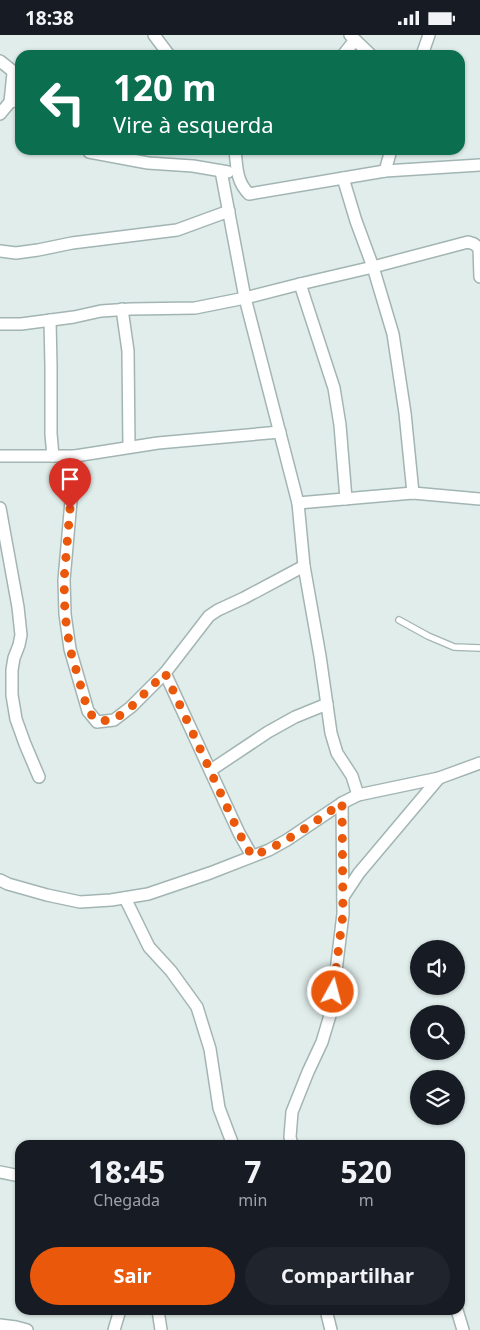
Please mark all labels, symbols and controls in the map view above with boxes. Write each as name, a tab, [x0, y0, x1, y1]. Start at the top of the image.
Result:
text: 18:38	[25, 5, 74, 31]
text: 120 m	[113, 64, 216, 111]
icon: left	[30, 70, 95, 135]
text: Vire à esquerda	[113, 109, 274, 139]
pin	[49, 458, 91, 509]
icon: arrive	[56, 465, 84, 493]
map controls	[410, 940, 465, 1125]
button: sound	[410, 940, 465, 995]
position arrow	[306, 965, 358, 1017]
button: search	[410, 1005, 465, 1060]
button: layers	[410, 1070, 465, 1125]
text: 18:45	[88, 1151, 165, 1192]
text: 7	[244, 1151, 261, 1192]
text: 520	[340, 1151, 392, 1192]
text: Chegada	[93, 1189, 160, 1211]
text: min	[238, 1189, 267, 1211]
text: m	[359, 1189, 374, 1211]
button: Sair	[30, 1247, 235, 1305]
button: Compartilhar	[245, 1247, 450, 1305]

